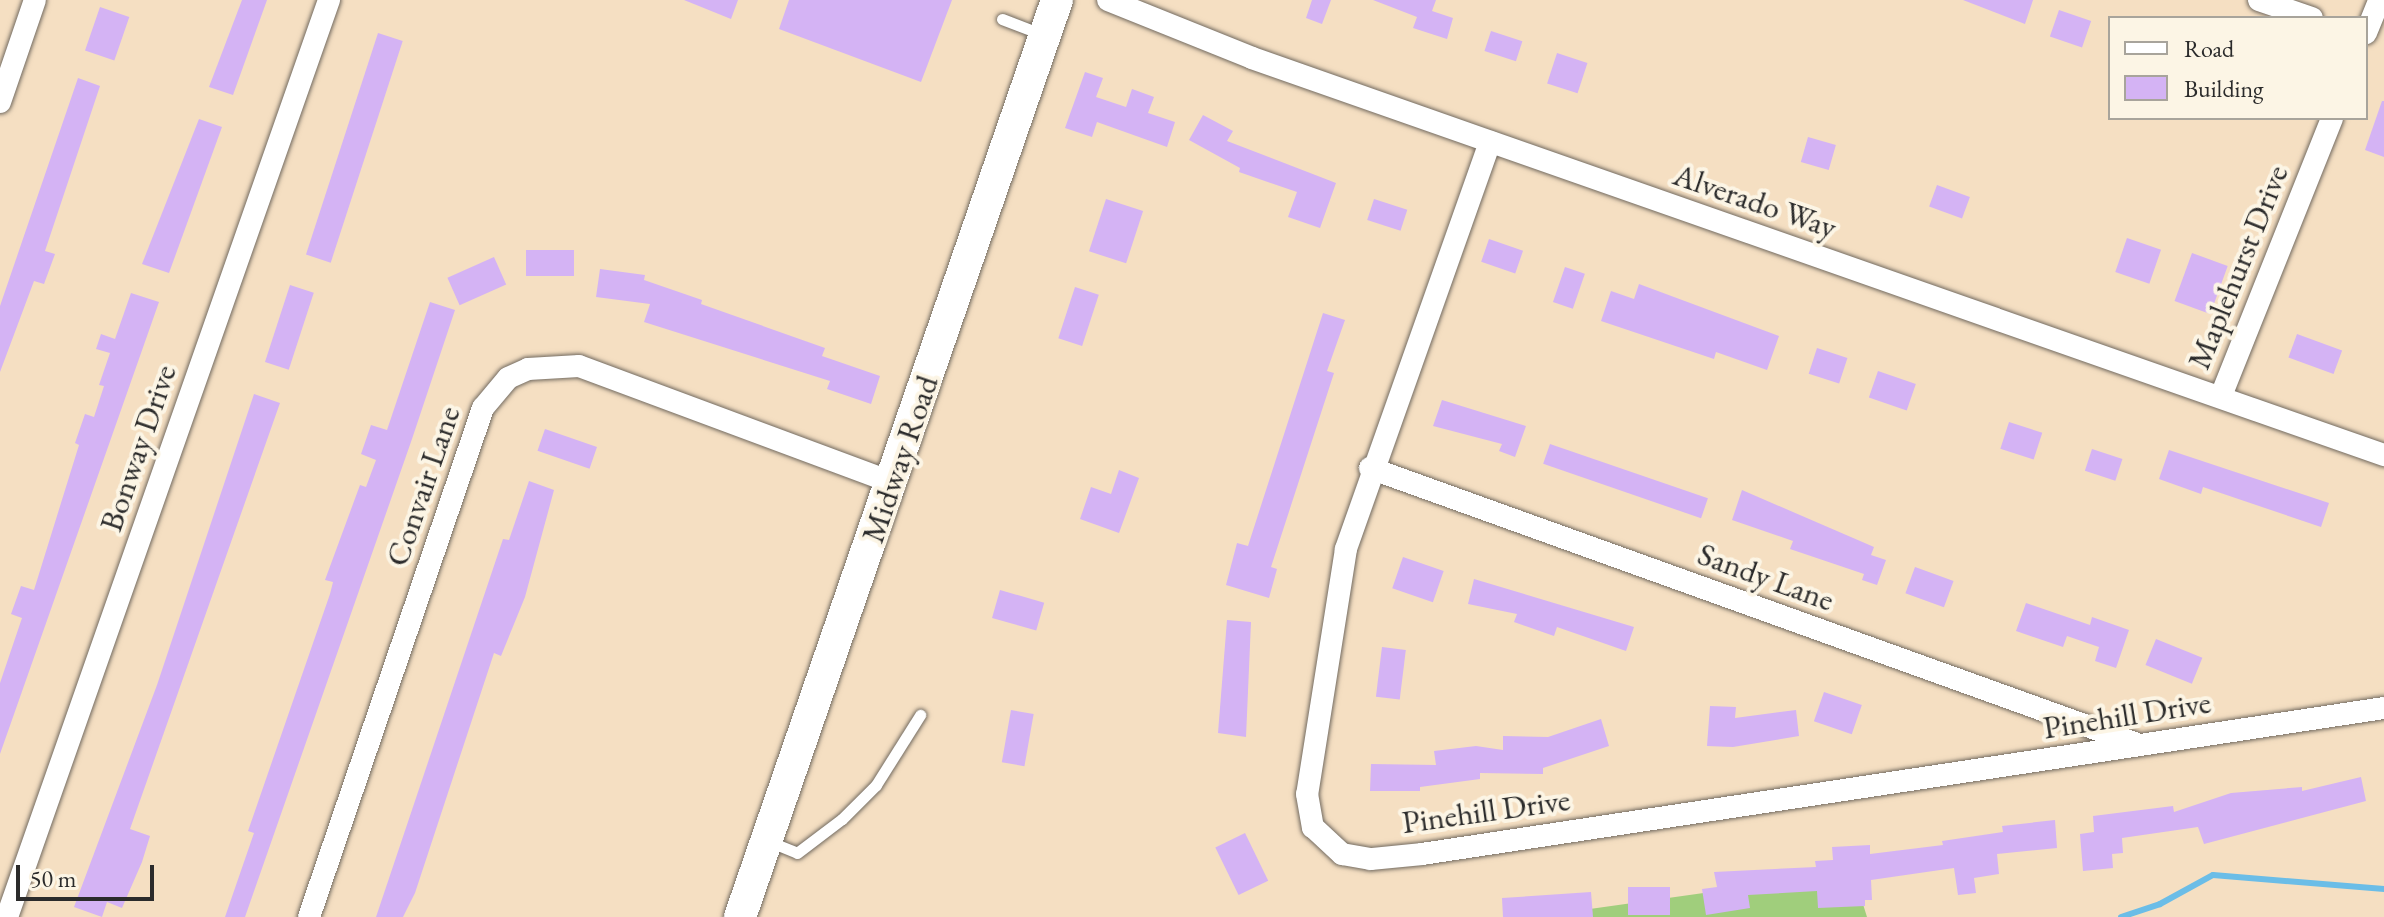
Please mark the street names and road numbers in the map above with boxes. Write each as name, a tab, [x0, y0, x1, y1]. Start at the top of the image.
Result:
street label: Alverado Way	[1668, 155, 1842, 247]
street label: Maplehurst Drive	[2180, 159, 2296, 375]
street label: Bonway Drive	[92, 360, 184, 536]
street label: Midway Road	[853, 370, 947, 548]
street label: Convair Lane	[378, 401, 468, 571]
street label: Sandy Lane	[1693, 535, 1839, 619]
street label: Pinehill Drive	[2040, 683, 2214, 747]
street label: Pinehill Drive	[1399, 780, 1573, 842]

